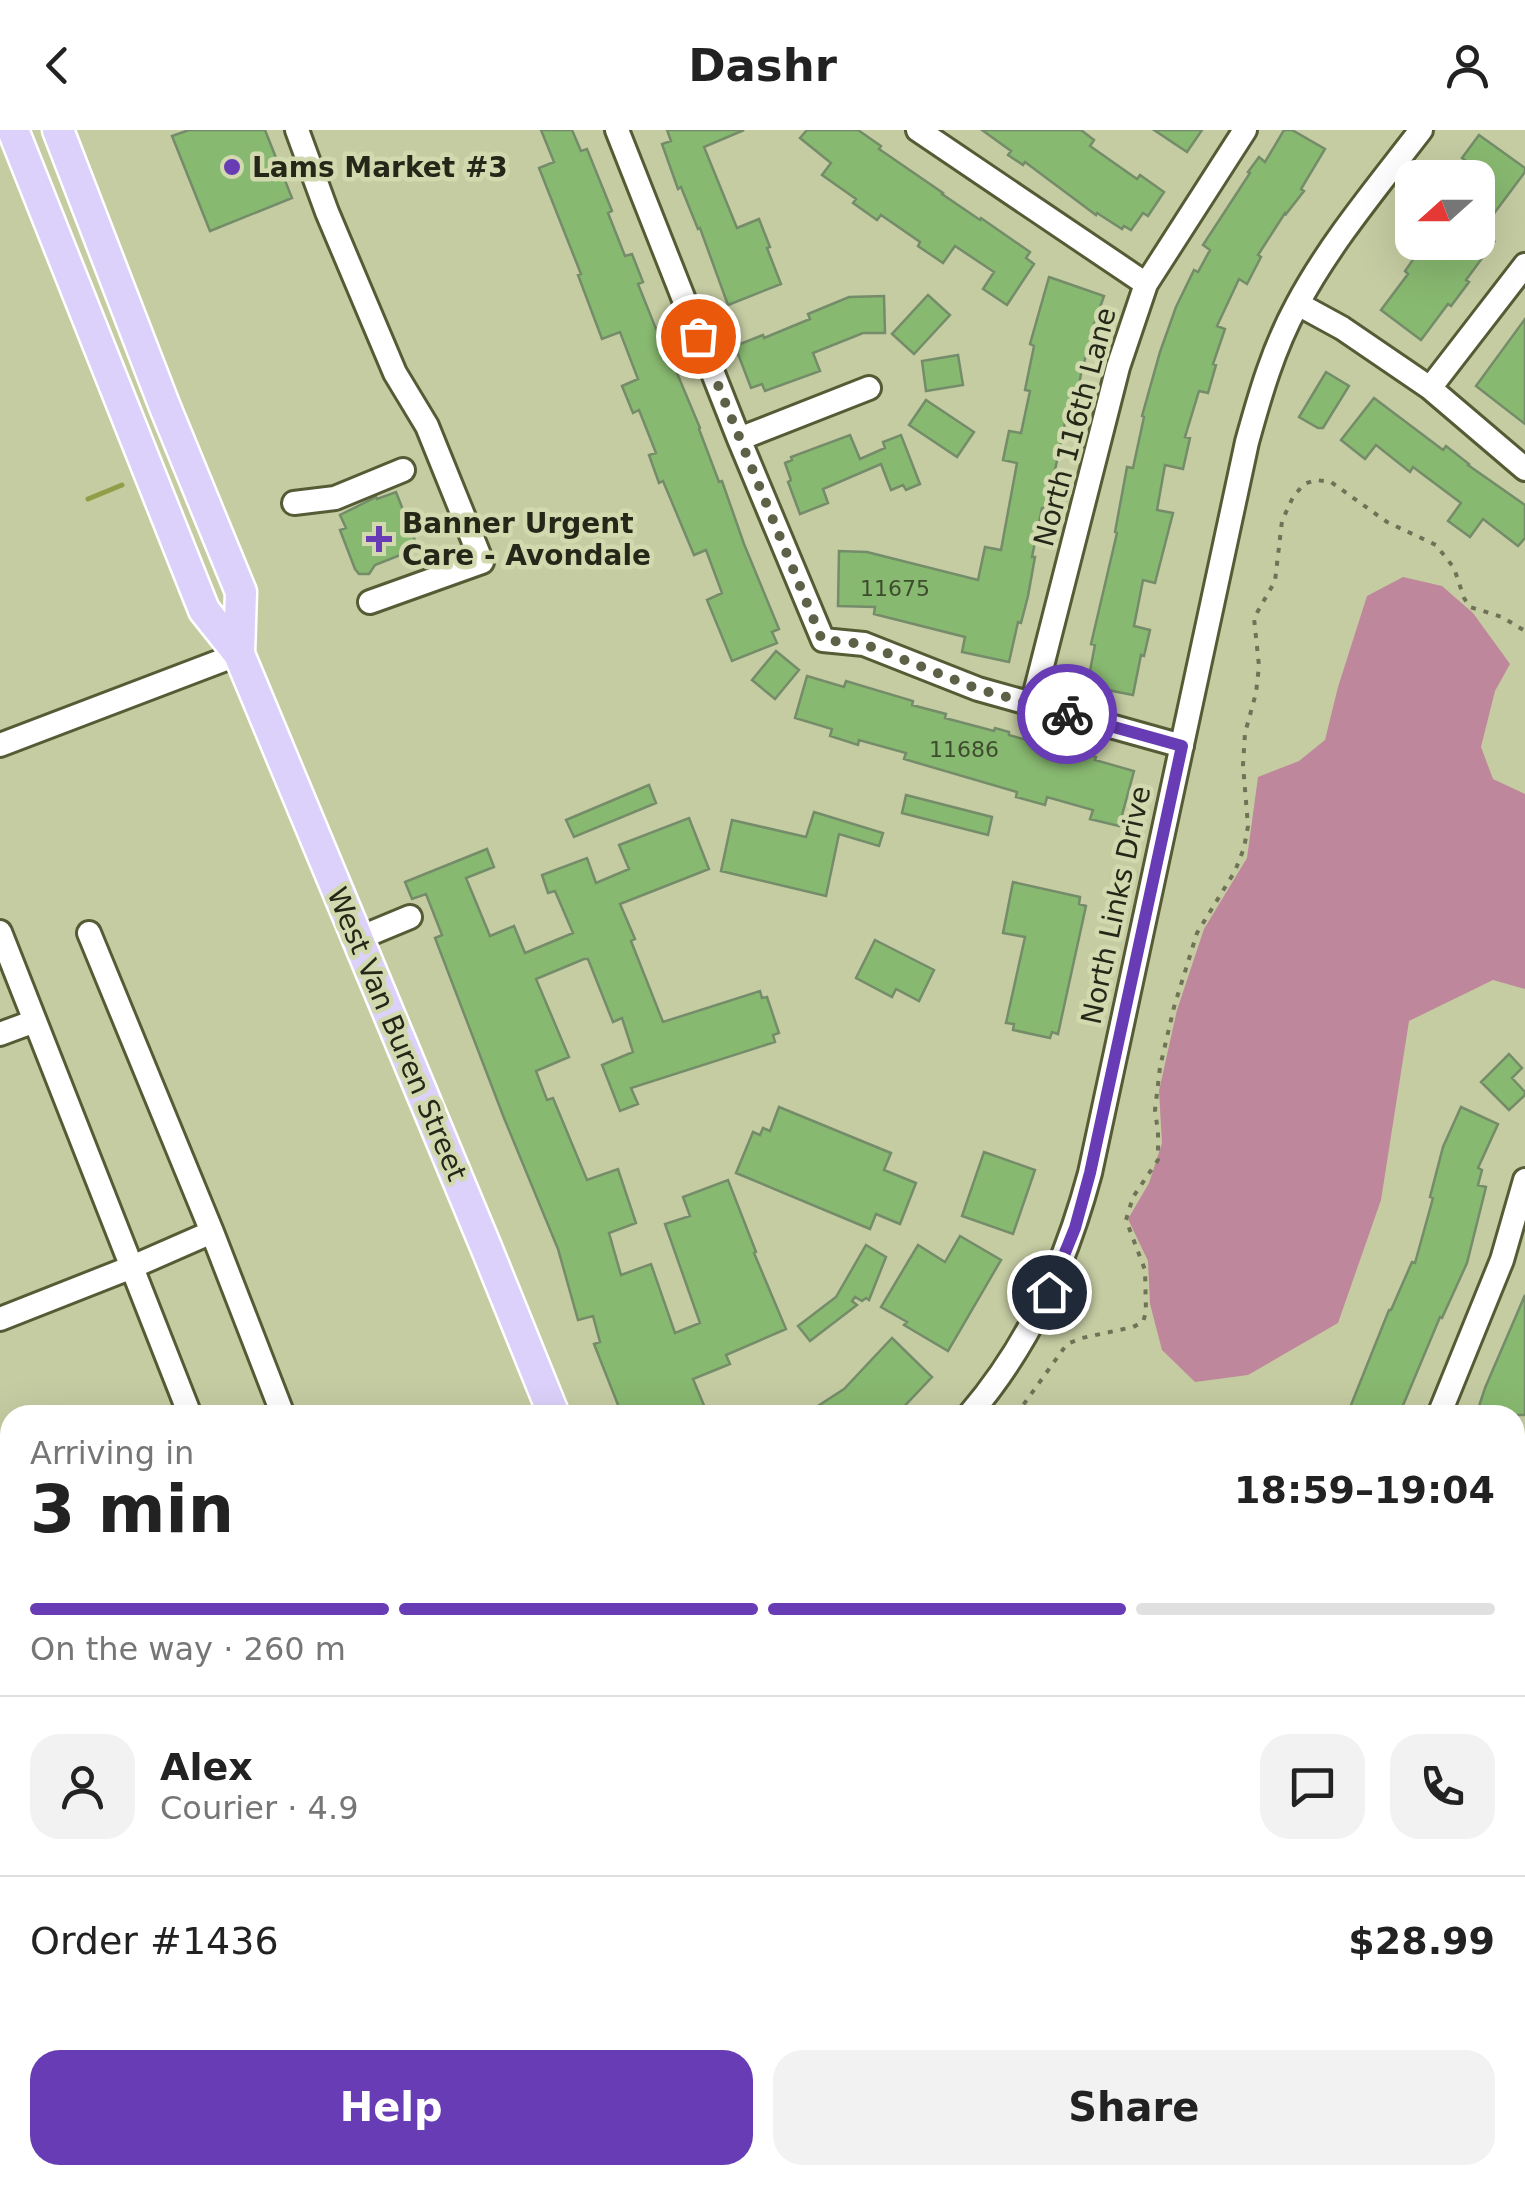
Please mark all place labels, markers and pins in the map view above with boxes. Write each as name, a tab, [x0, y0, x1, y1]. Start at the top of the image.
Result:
place label: Lams Market #3	[252, 151, 508, 184]
marker: Lams Market #3	[221, 156, 243, 178]
pin	[656, 294, 741, 379]
place label: Banner Urgent Care - Avondale	[402, 507, 651, 572]
marker: Banner Urgent Care - Avondale	[366, 526, 392, 552]
pin	[1007, 1250, 1092, 1335]

